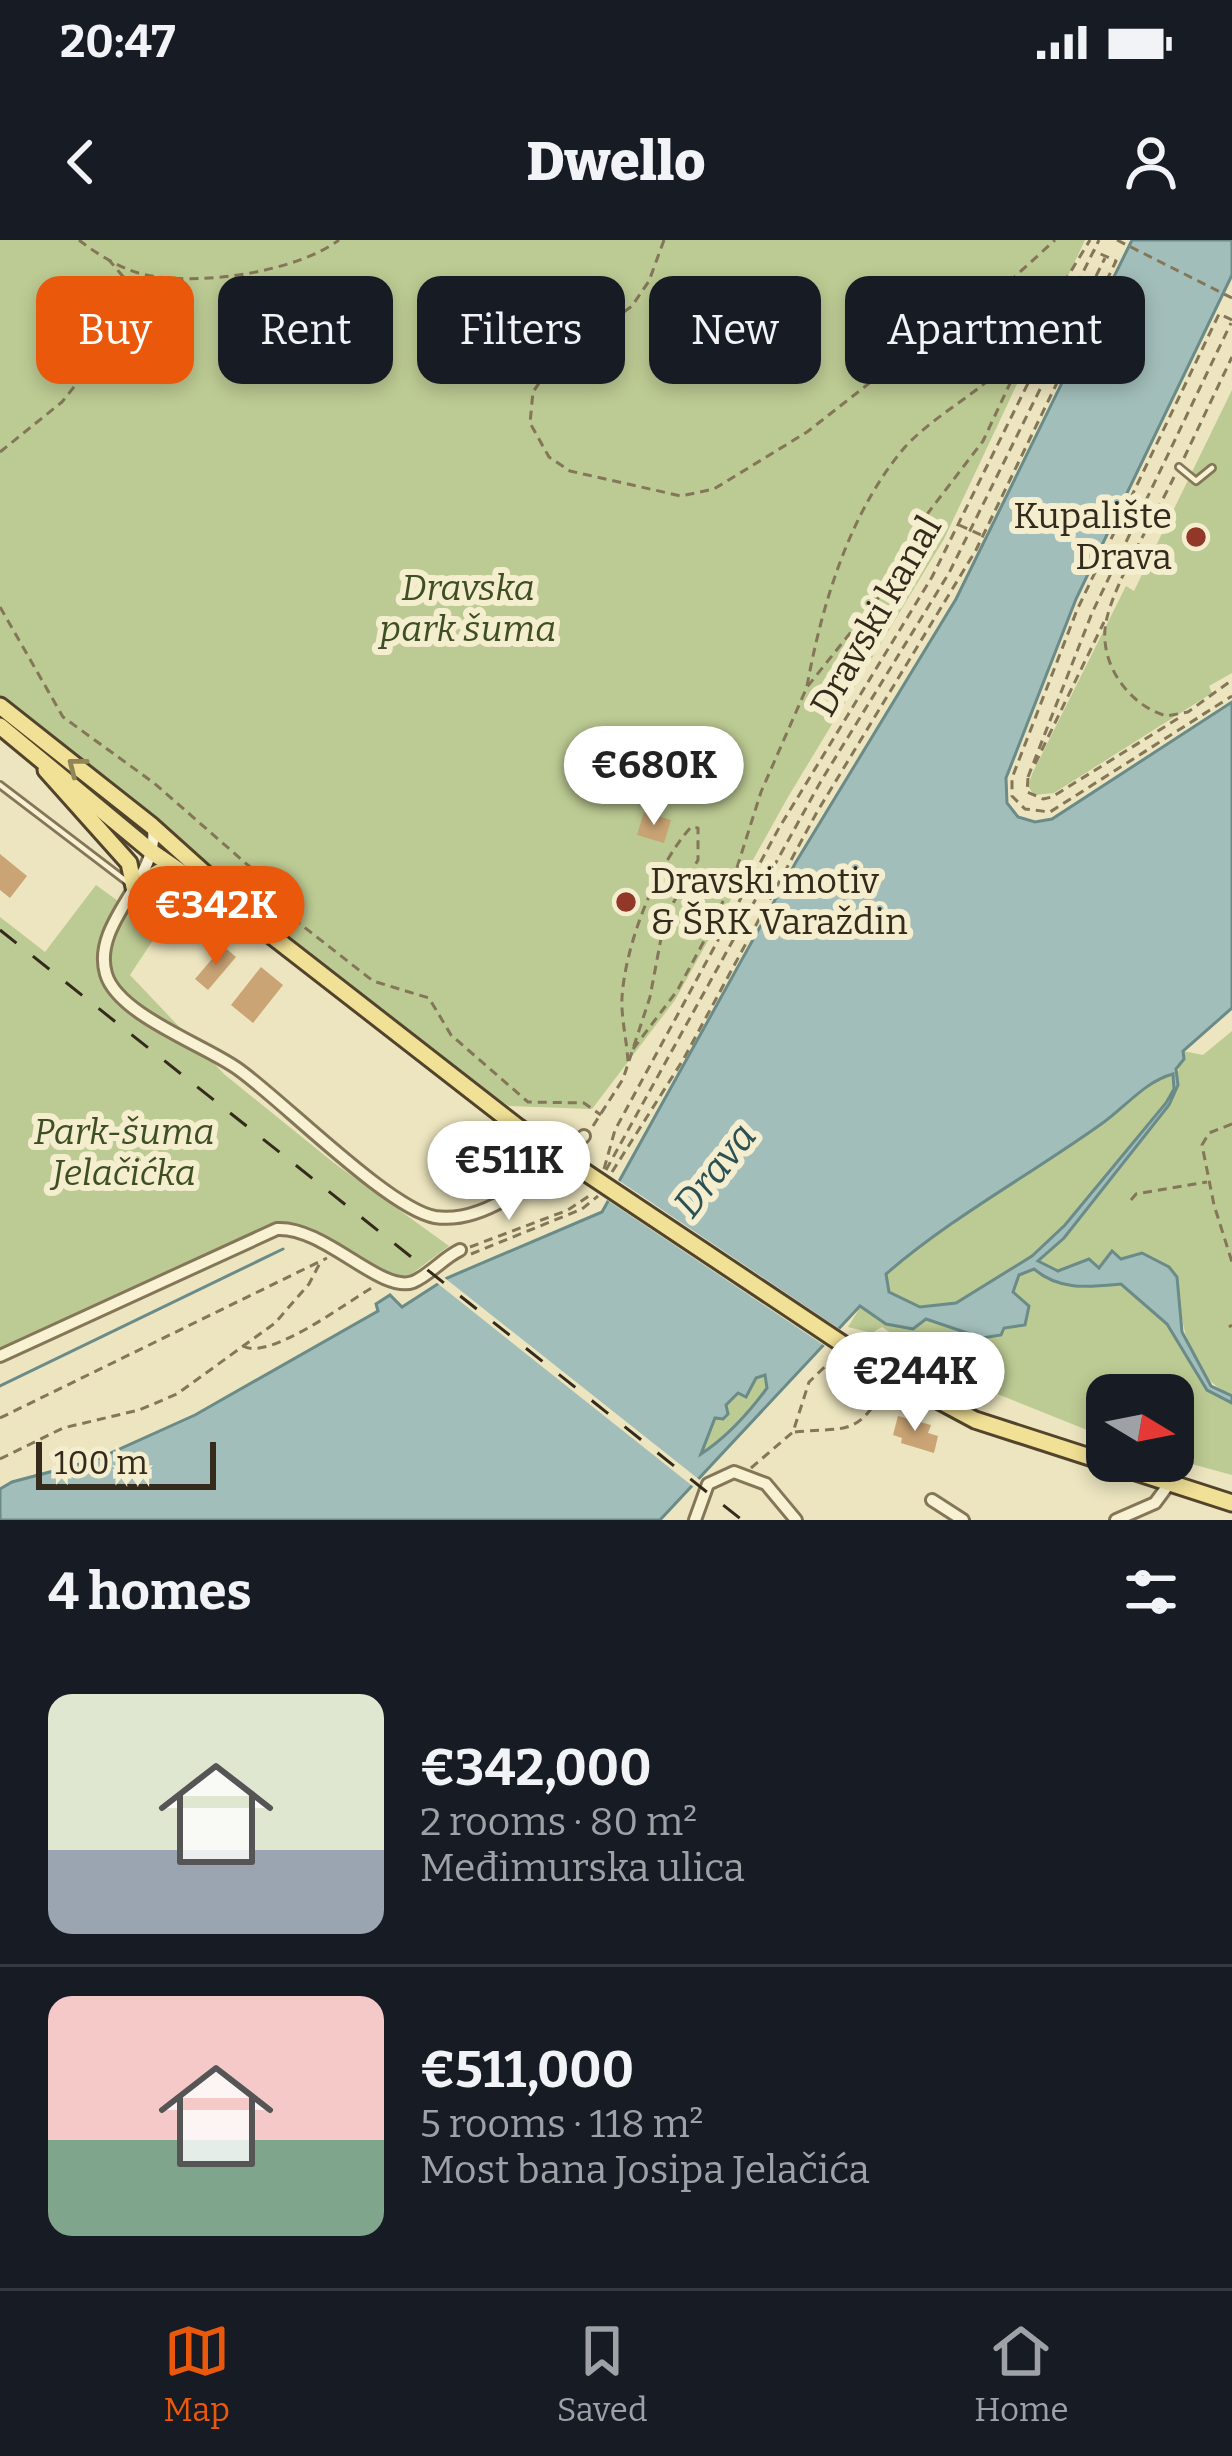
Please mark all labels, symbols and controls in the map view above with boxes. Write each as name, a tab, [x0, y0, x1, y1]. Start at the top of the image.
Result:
text: 20:47	[60, 15, 176, 69]
icon: back	[48, 129, 114, 195]
icon: person	[1118, 129, 1184, 195]
text: Dwello	[527, 130, 705, 194]
chip: Buy	[36, 276, 194, 384]
chip: Rent	[218, 276, 393, 384]
chip: Filters	[417, 276, 625, 384]
chip: New	[649, 276, 821, 384]
chip: Apartment	[845, 276, 1145, 384]
place label: Kupalište Drava	[1013, 494, 1172, 579]
street label: Dravski kanal	[801, 508, 951, 724]
marker: Kupalište Drava	[1183, 524, 1209, 550]
park label: Dravska park šuma	[378, 566, 556, 651]
pin: €680K	[570, 726, 738, 828]
text: €680K	[591, 742, 717, 788]
one-way arrow	[68, 759, 90, 780]
place label: Dravski motiv & ŠRK Varaždin	[650, 859, 908, 944]
pin: €342K	[132, 866, 300, 968]
text: €342K	[155, 882, 277, 928]
marker: Dravski motiv & ŠRK Varaždin	[613, 889, 639, 915]
park label: Park-šuma Jelačićka	[33, 1110, 215, 1195]
water label: Drava	[664, 1114, 766, 1226]
pin: €511K	[425, 1121, 593, 1223]
text: €511K	[454, 1137, 564, 1183]
pin: €244K	[831, 1332, 999, 1434]
text: €244K	[853, 1348, 977, 1394]
north arrow	[1086, 1374, 1194, 1482]
map controls	[1086, 1374, 1194, 1482]
scale bar	[36, 1436, 216, 1489]
text: 100 m	[54, 1443, 148, 1483]
icon: filters	[1118, 1559, 1184, 1625]
text: 4 homes	[48, 1561, 252, 1623]
text: €342,000	[420, 1737, 652, 1799]
icon: home	[144, 1742, 288, 1886]
text: 2 rooms · 80 m²	[420, 1799, 697, 1845]
text: Međimurska ulica	[420, 1845, 745, 1891]
text: €511,000	[420, 2039, 634, 2101]
icon: home	[144, 2044, 288, 2188]
text: 5 rooms · 118 m²	[420, 2101, 703, 2147]
text: Most bana Josipa Jelačića	[420, 2147, 870, 2193]
tab: Map	[163, 2318, 230, 2430]
tab: Saved	[557, 2318, 647, 2430]
tab: Home	[974, 2318, 1069, 2430]

